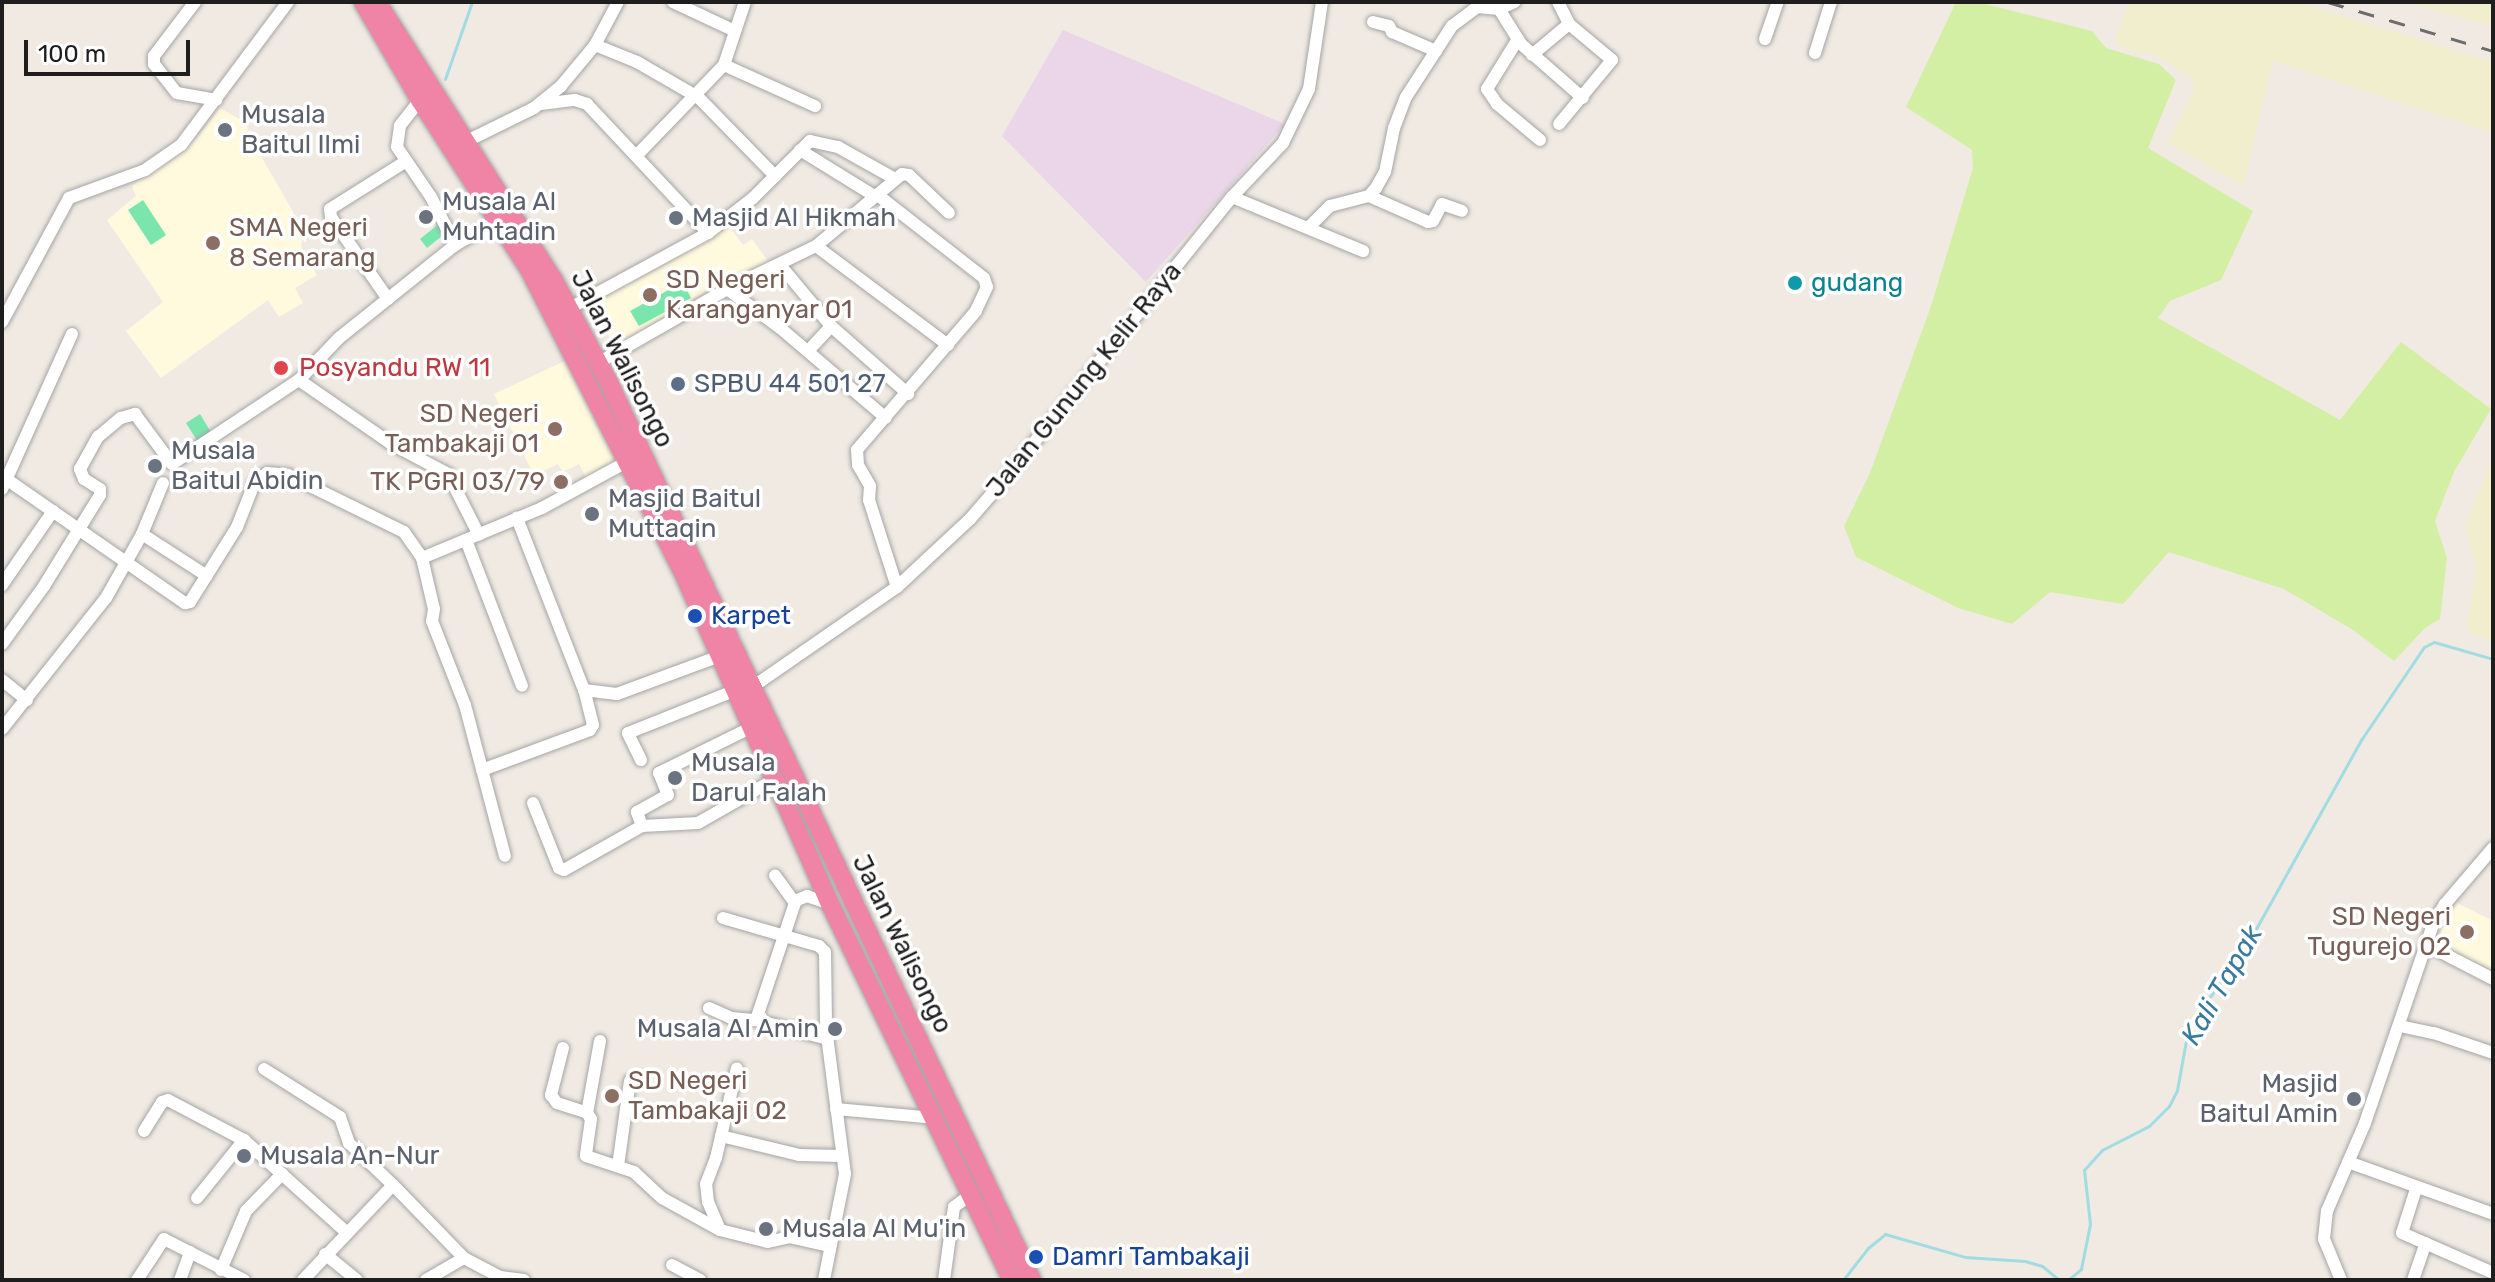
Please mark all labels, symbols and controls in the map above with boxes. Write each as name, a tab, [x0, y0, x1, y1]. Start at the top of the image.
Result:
scale bar	[28, 24, 194, 74]
text: 100 m	[38, 40, 106, 68]
place label: Musala Baitul Ilmi	[241, 99, 360, 160]
marker: Musala Baitul Ilmi	[216, 121, 234, 139]
place label: Musala Al Muhtadin	[442, 186, 557, 248]
place label: Masjid Al Hikmah	[692, 202, 897, 234]
marker: Musala Al Muhtadin	[417, 208, 435, 226]
marker: Masjid Al Hikmah	[667, 209, 685, 227]
place label: SMA Negeri 8 Semarang	[229, 212, 375, 274]
marker: SMA Negeri 8 Semarang	[204, 234, 222, 252]
street label: Jalan Gunung Kelir Raya	[980, 256, 1188, 504]
place label: SD Negeri Karanganyar 01	[666, 264, 853, 326]
street label: Jalan Walisongo	[564, 265, 680, 453]
place label: gudang	[1811, 267, 1903, 299]
marker: gudang	[1786, 274, 1804, 292]
marker: SD Negeri Karanganyar 01	[641, 286, 659, 304]
place label: Posyandu RW 11	[299, 352, 491, 384]
marker: Posyandu RW 11	[270, 357, 292, 379]
place label: SPBU 44 501 27	[694, 368, 886, 400]
marker: SPBU 44 501 27	[669, 375, 687, 393]
place label: SD Negeri Tambakaji 01	[384, 398, 539, 460]
marker: SD Negeri Tambakaji 01	[546, 420, 564, 438]
place label: Musala Baitul Abidin	[171, 435, 324, 496]
marker: Musala Baitul Abidin	[146, 457, 164, 475]
place label: TK PGRI 03/79	[370, 466, 545, 498]
marker: TK PGRI 03/79	[552, 473, 570, 491]
place label: Masjid Baitul Muttaqin	[608, 483, 761, 544]
marker: Masjid Baitul Muttaqin	[583, 505, 601, 523]
place label: Karpet	[711, 600, 791, 632]
marker: Karpet	[686, 607, 704, 625]
place label: Musala Darul Falah	[691, 747, 827, 808]
marker: Musala Darul Falah	[666, 769, 684, 787]
street label: Jalan Walisongo	[845, 849, 959, 1039]
place label: SD Negeri Tugurejo 02	[2307, 901, 2451, 962]
water label: Kali Tapak	[2174, 919, 2270, 1051]
marker: SD Negeri Tugurejo 02	[2458, 923, 2476, 941]
place label: Musala Al Amin	[635, 1013, 819, 1045]
marker: Musala Al Amin	[826, 1020, 844, 1038]
place label: SD Negeri Tambakaji 02	[628, 1065, 787, 1126]
place label: Masjid Baitul Amin	[2199, 1068, 2338, 1130]
marker: SD Negeri Tambakaji 02	[603, 1087, 621, 1105]
marker: Masjid Baitul Amin	[2345, 1090, 2363, 1108]
place label: Musala An-Nur	[260, 1140, 440, 1172]
marker: Musala An-Nur	[235, 1147, 253, 1165]
place label: Musala Al Mu'in	[782, 1213, 967, 1245]
marker: Musala Al Mu'in	[757, 1220, 775, 1238]
place label: Damri Tambakaji	[1052, 1241, 1251, 1273]
marker: Damri Tambakaji	[1027, 1248, 1045, 1266]

